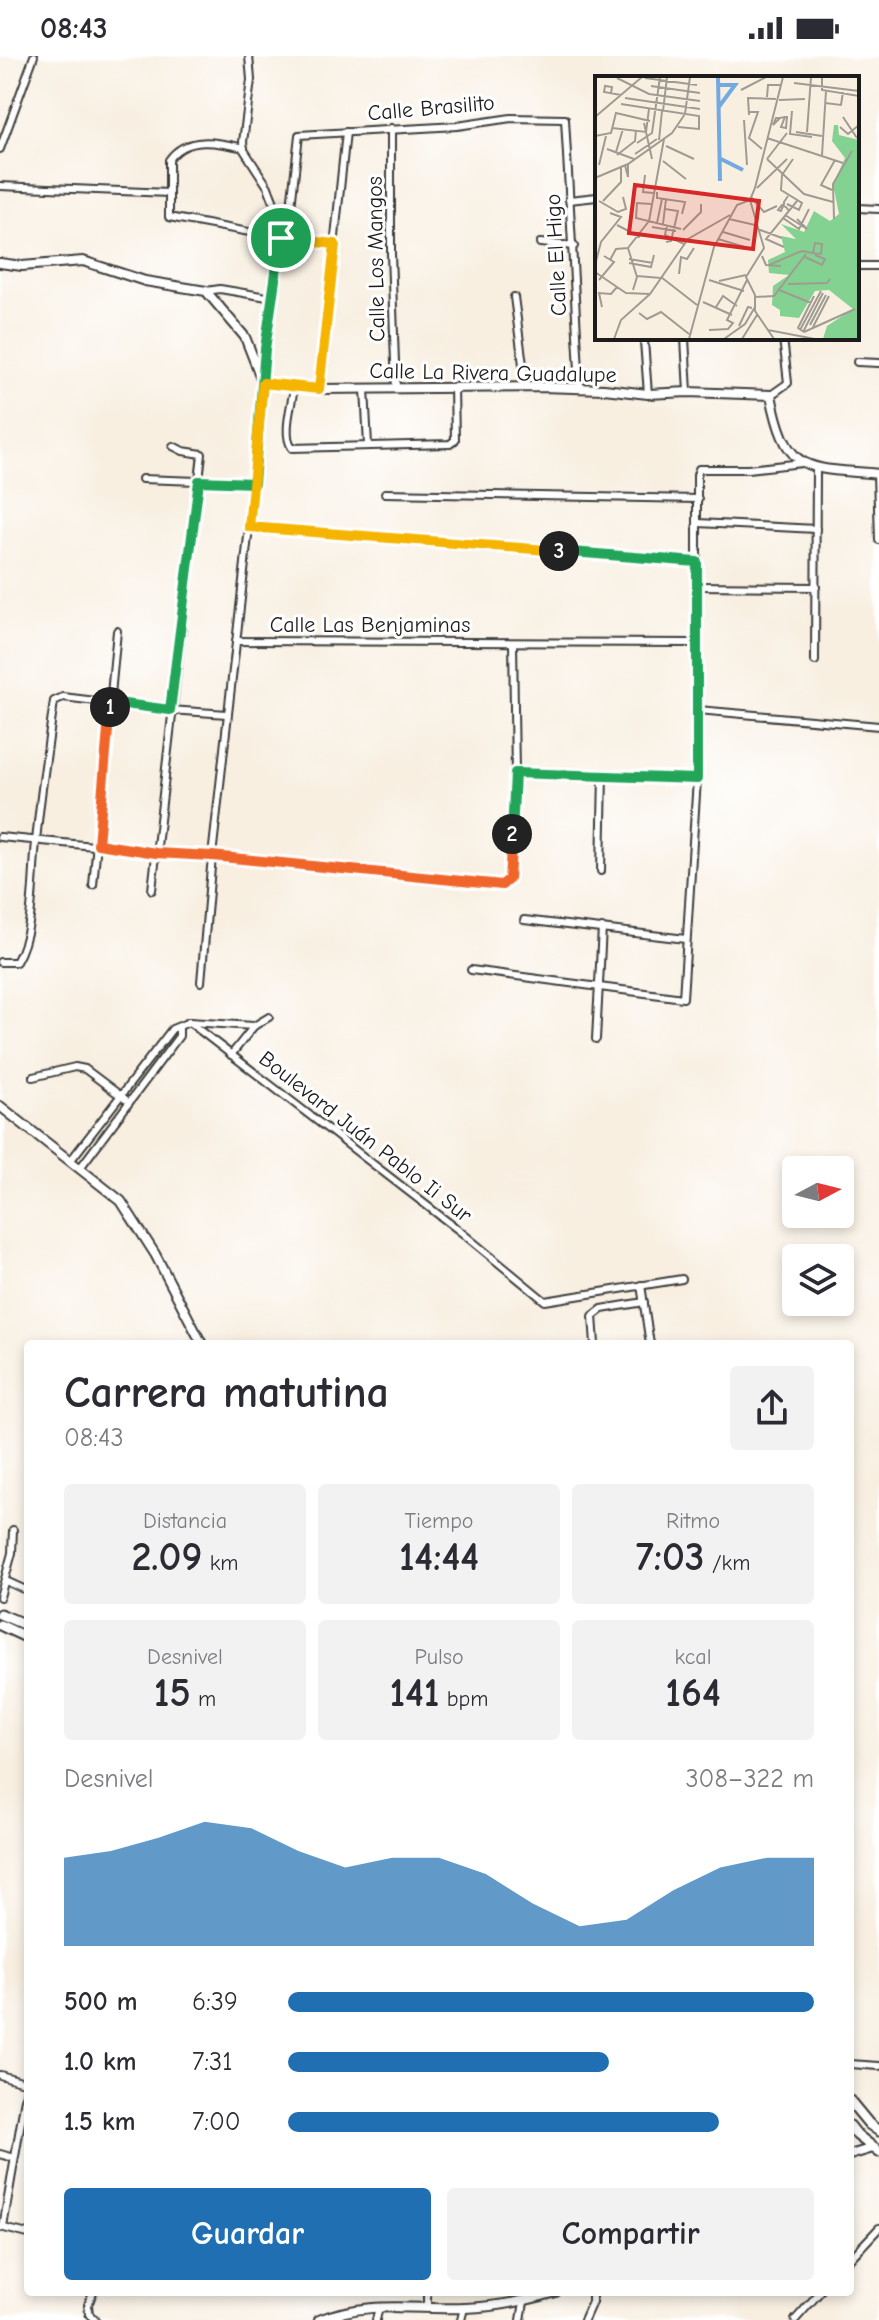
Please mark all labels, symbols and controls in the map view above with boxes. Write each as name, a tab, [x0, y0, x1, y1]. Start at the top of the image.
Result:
text: 08:43	[40, 11, 108, 46]
inset map	[595, 76, 859, 340]
street label: Calle Brasilito	[366, 89, 496, 127]
street label: Calle Los Mangos	[362, 176, 390, 342]
street label: Calle El Higo	[540, 193, 572, 317]
pin	[247, 204, 315, 272]
icon: arrive	[259, 216, 303, 260]
street label: Calle La Rivera Guadalupe	[369, 358, 617, 388]
pin: 3	[539, 531, 579, 571]
text: 3	[554, 538, 564, 564]
street label: Calle Las Benjaminas	[270, 612, 470, 638]
pin: 1	[90, 687, 130, 727]
text: 1	[106, 694, 114, 720]
pin: 2	[492, 814, 532, 854]
text: 2	[507, 821, 517, 847]
street label: Boulevard Juán Pablo Ii Sur	[254, 1046, 477, 1228]
north arrow	[782, 1156, 854, 1228]
map controls	[782, 1156, 854, 1316]
button: layers	[782, 1244, 854, 1316]
button: share	[730, 1366, 814, 1450]
text: Carrera matutina	[64, 1367, 389, 1418]
text: 08:43	[64, 1423, 124, 1453]
text: Distancia	[143, 1508, 227, 1534]
text: Tiempo	[404, 1508, 474, 1534]
text: Ritmo	[666, 1508, 720, 1534]
text: 2.09	[131, 1534, 202, 1580]
text: 14:44	[399, 1534, 479, 1580]
text: 7:03	[636, 1534, 705, 1580]
text: km	[202, 1550, 239, 1576]
text: /km	[705, 1550, 750, 1576]
text: Desnivel	[147, 1644, 223, 1670]
text: Pulso	[414, 1644, 464, 1670]
text: kcal	[675, 1644, 711, 1670]
text: 15	[154, 1670, 191, 1716]
text: 141	[390, 1670, 439, 1716]
text: 164	[665, 1670, 721, 1716]
text: m	[191, 1686, 216, 1712]
text: bpm	[439, 1686, 488, 1712]
text: Desnivel	[64, 1764, 154, 1794]
text: 308–322 m	[685, 1764, 814, 1794]
text: 500 m	[64, 1987, 138, 2017]
text: 6:39	[192, 1987, 238, 2017]
text: 1.0 km	[64, 2047, 136, 2077]
text: 7:31	[192, 2047, 232, 2077]
text: 1.5 km	[64, 2107, 135, 2137]
text: 7:00	[192, 2107, 241, 2137]
button: Guardar	[64, 2188, 431, 2280]
button: Compartir	[447, 2188, 814, 2280]

